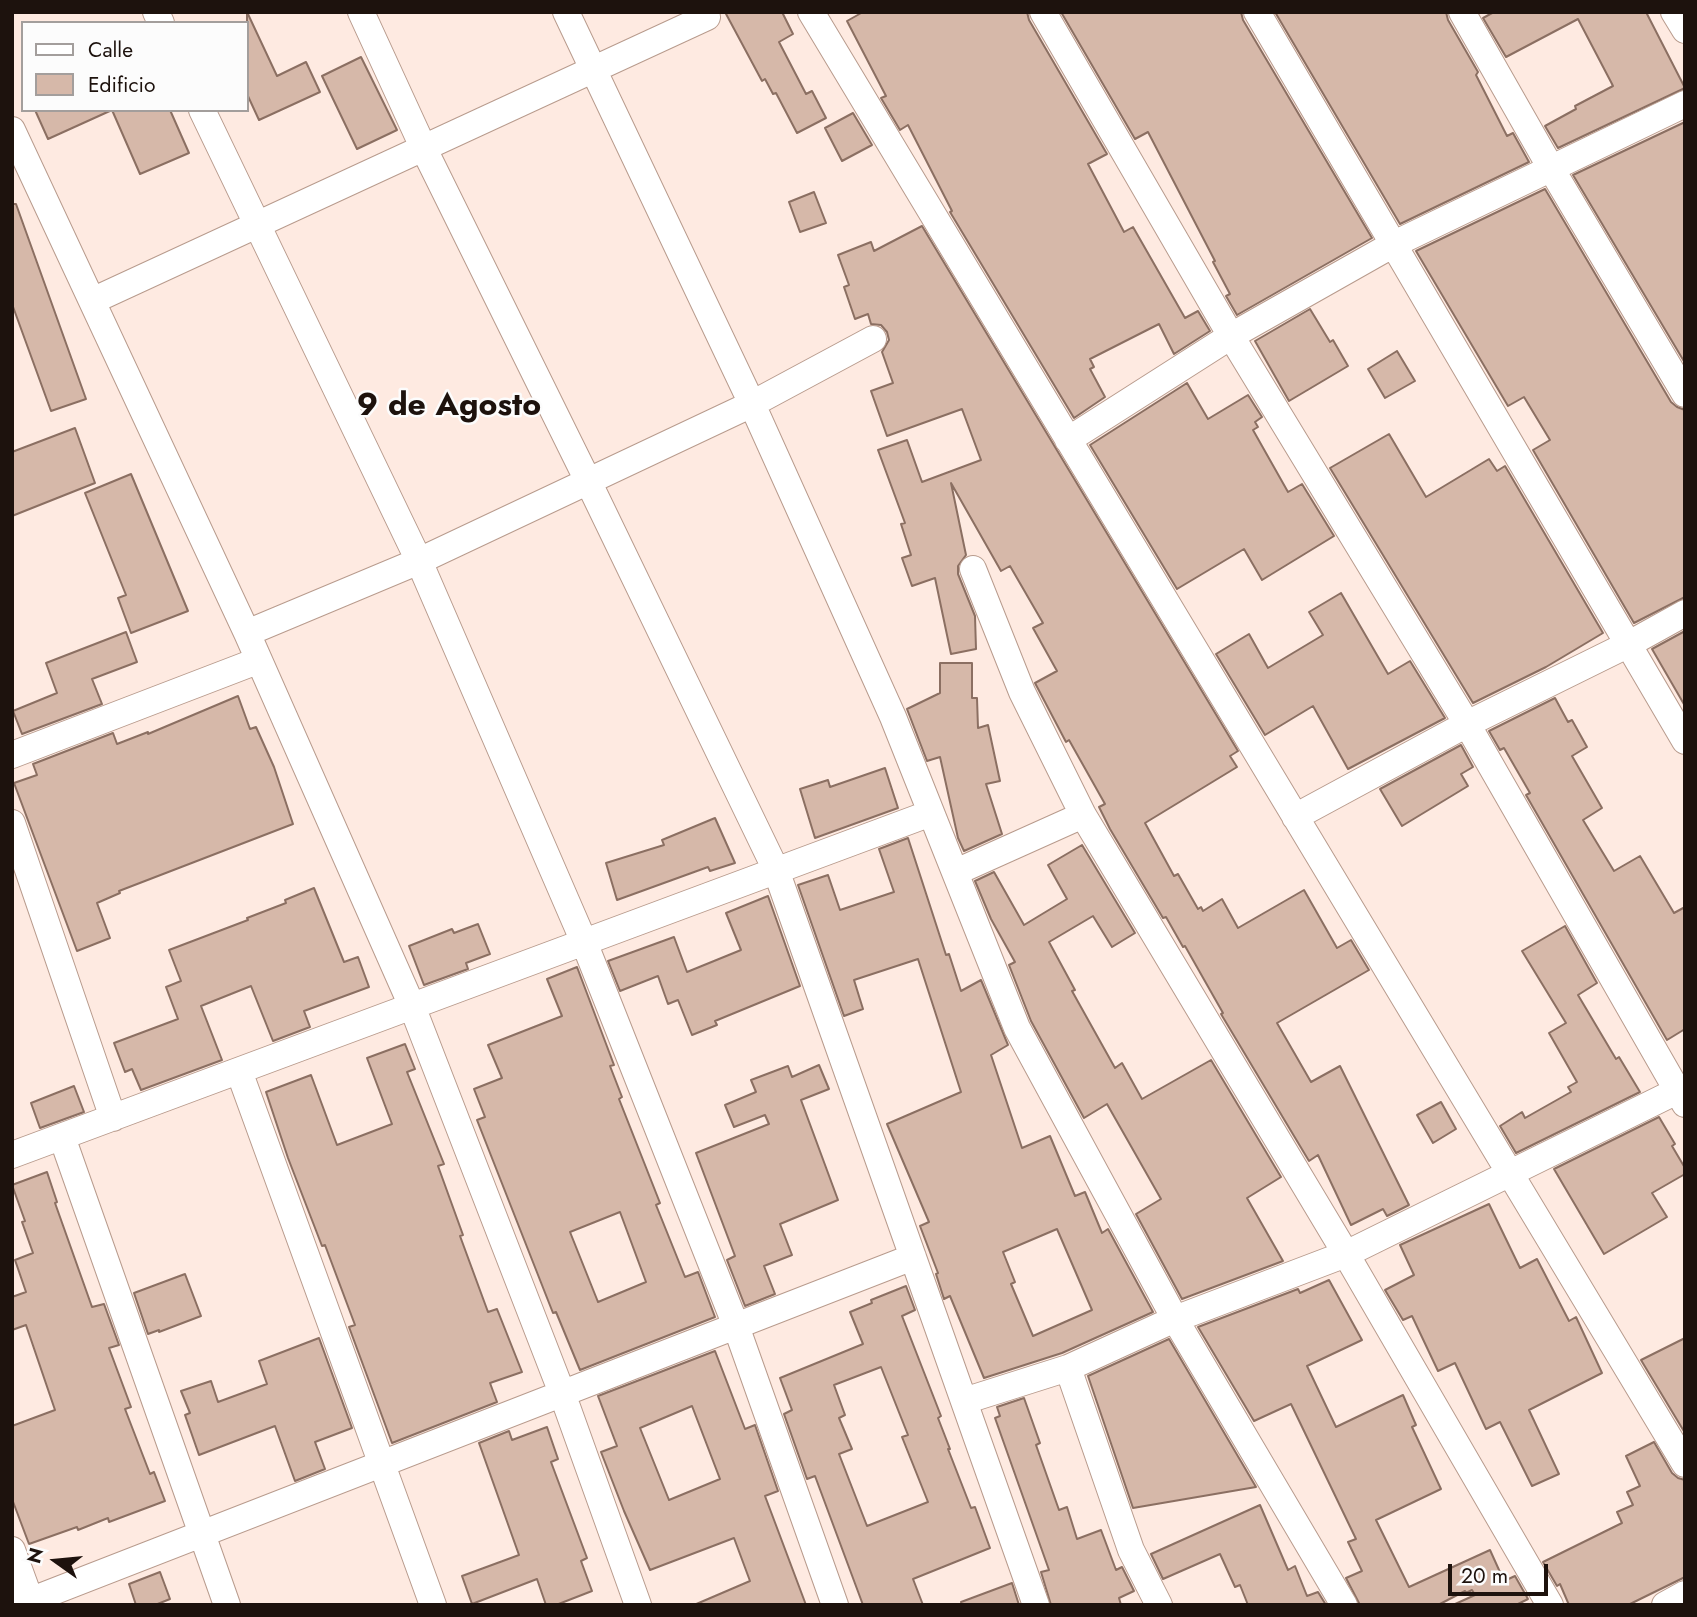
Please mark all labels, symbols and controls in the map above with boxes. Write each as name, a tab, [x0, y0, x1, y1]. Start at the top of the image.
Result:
legend	[21, 21, 248, 112]
text: Calle	[88, 35, 133, 65]
text: Edificio	[88, 70, 155, 100]
district label: 9 de Agosto	[357, 388, 541, 426]
north arrow	[21, 1526, 91, 1596]
text: N	[20, 1545, 50, 1566]
scale bar	[1452, 1550, 1552, 1594]
text: 20 m	[1461, 1561, 1508, 1591]

